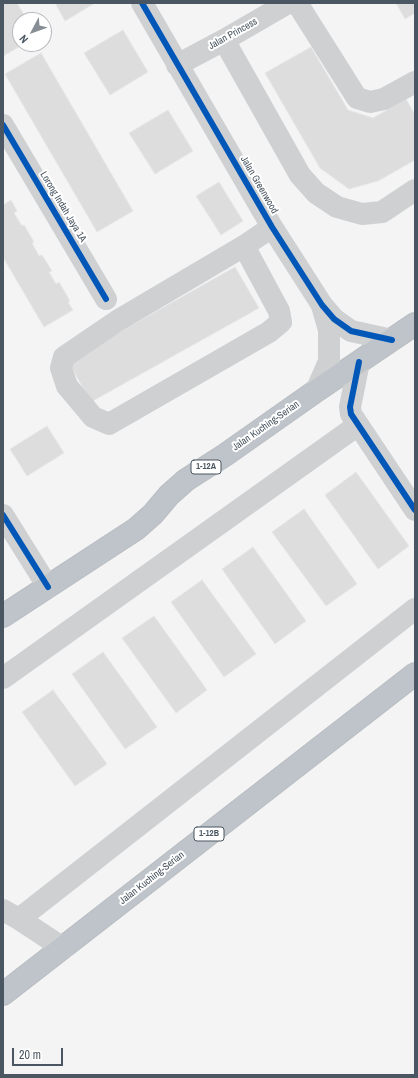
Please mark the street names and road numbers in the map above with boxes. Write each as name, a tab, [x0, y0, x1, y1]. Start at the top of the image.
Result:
street label: Jalan Princess	[207, 16, 259, 52]
street label: Jalan Greenwood	[238, 154, 280, 216]
street label: Lorong Indah Jaya 1A	[37, 170, 89, 244]
street label: Jalan Kuching-Serian	[230, 398, 302, 454]
road number: 1-12A	[191, 460, 221, 474]
road number: 1-12B	[194, 827, 224, 841]
street label: Jalan Kuching-Serian	[117, 849, 187, 907]

